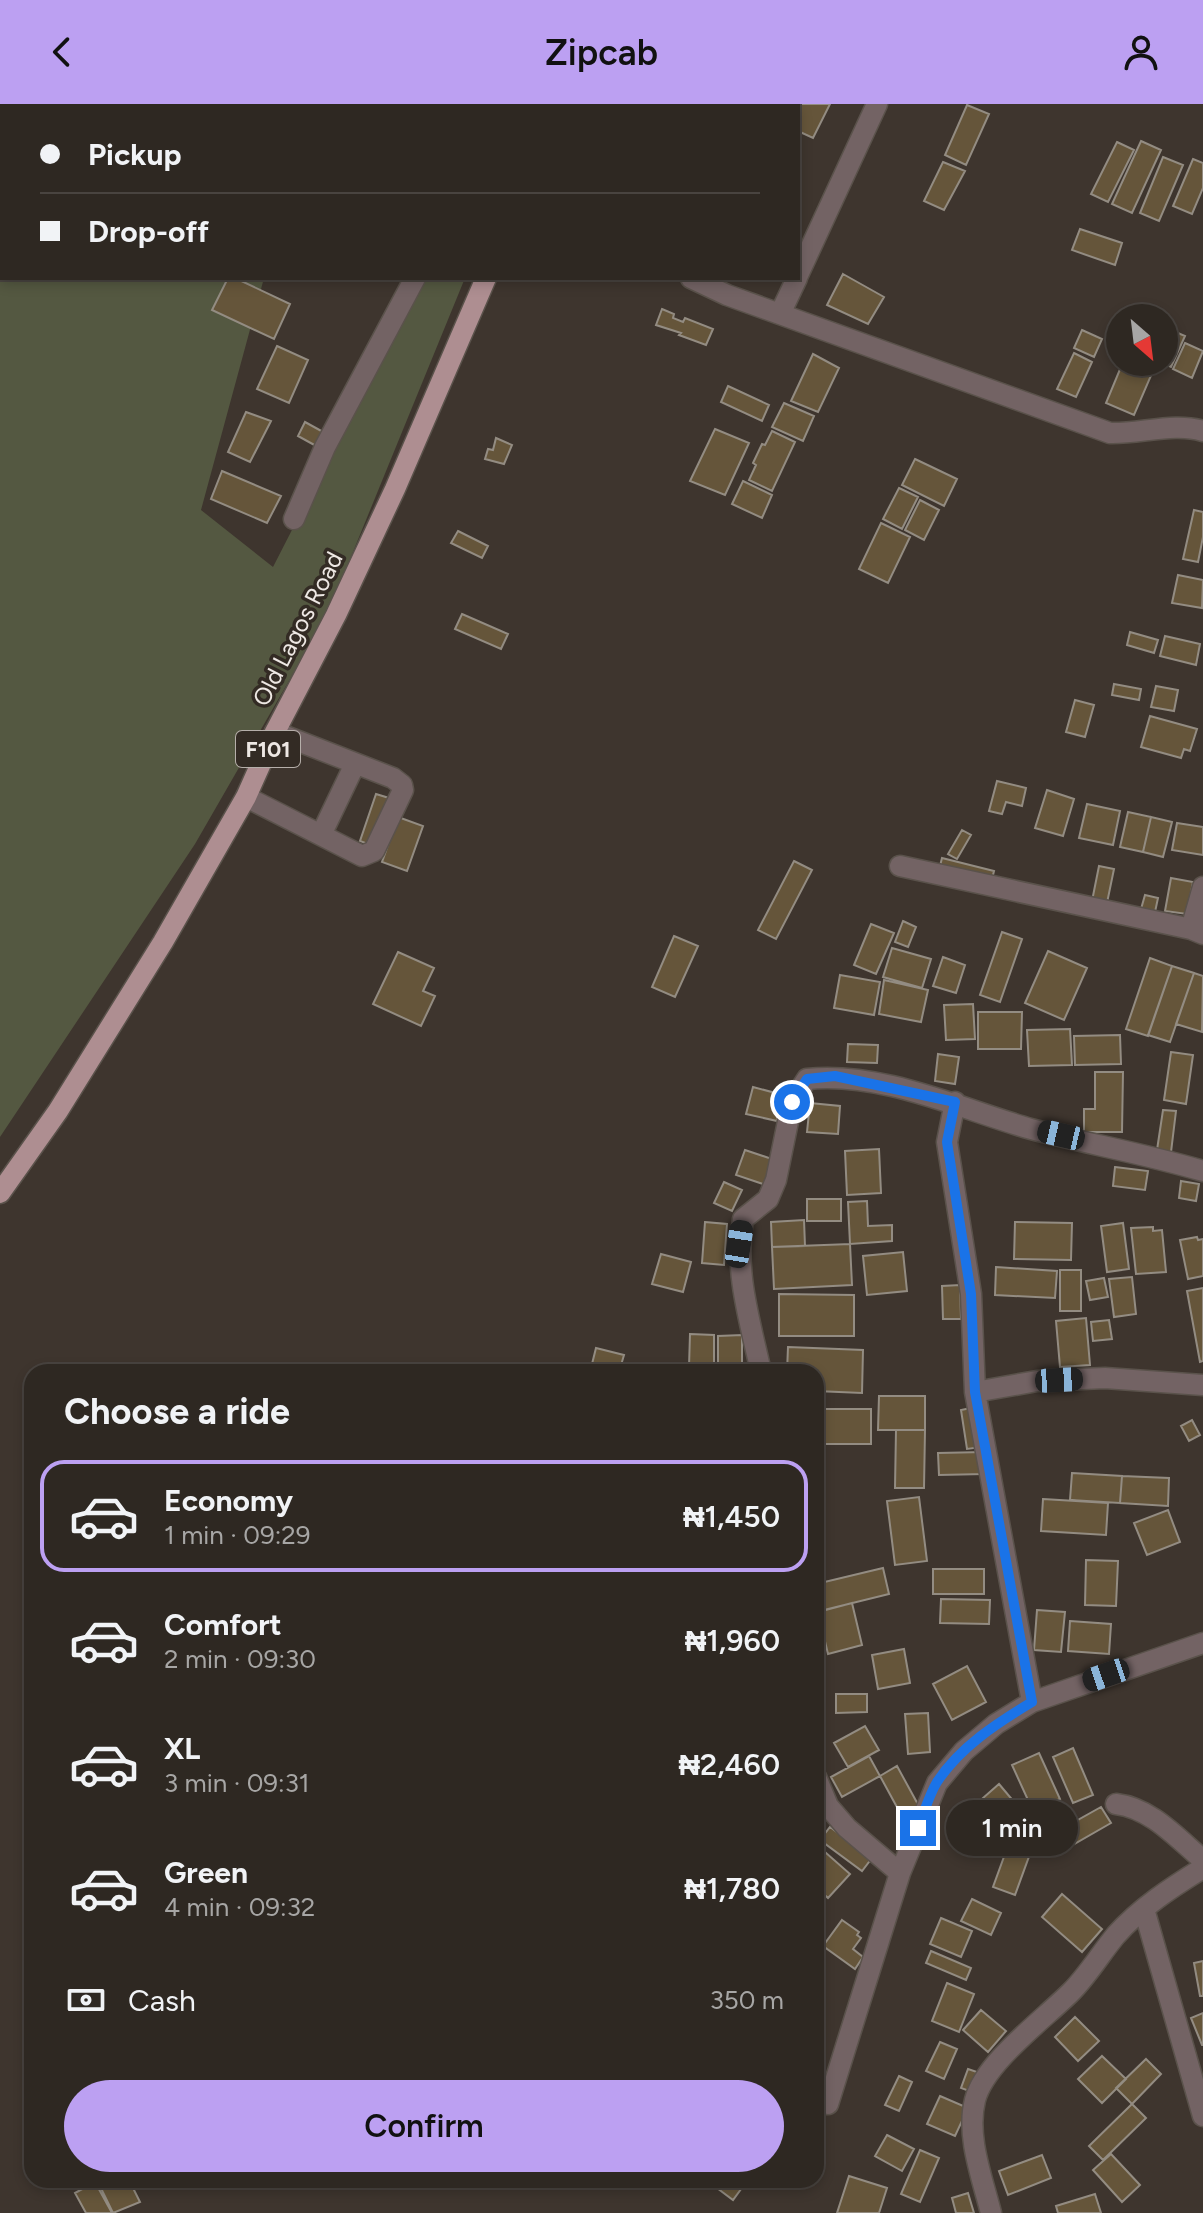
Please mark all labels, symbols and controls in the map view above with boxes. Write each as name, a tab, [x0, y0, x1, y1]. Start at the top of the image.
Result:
icon: back	[40, 30, 84, 74]
icon: person	[1119, 30, 1163, 74]
text: Zipcab	[545, 31, 658, 74]
text: Pickup	[88, 136, 182, 173]
text: Drop-off	[88, 213, 209, 250]
north arrow	[1106, 304, 1178, 376]
map controls	[1106, 304, 1178, 376]
street label: Old Lagos Road	[246, 547, 349, 711]
road number: F101	[236, 731, 300, 767]
route start	[774, 1084, 810, 1120]
car	[1035, 1118, 1087, 1152]
car	[723, 1218, 755, 1270]
car	[1034, 1367, 1084, 1393]
text: Choose a ride	[64, 1390, 290, 1433]
icon: car	[68, 1480, 140, 1552]
text: Economy	[164, 1482, 293, 1519]
text: ₦1,450	[683, 1498, 780, 1535]
text: 1 min · 09:29	[164, 1519, 310, 1551]
icon: car	[68, 1604, 140, 1676]
text: Comfort	[164, 1606, 282, 1643]
text: ₦1,960	[685, 1622, 780, 1659]
text: 2 min · 09:30	[164, 1643, 316, 1675]
car	[1079, 1656, 1133, 1694]
icon: car	[68, 1728, 140, 1800]
text: XL	[164, 1730, 200, 1767]
text: ₦2,460	[678, 1746, 780, 1783]
text: 3 min · 09:31	[164, 1767, 310, 1799]
callout: 1 min	[946, 1800, 1078, 1856]
route end	[900, 1810, 936, 1846]
text: 1 min	[982, 1812, 1042, 1844]
icon: car	[68, 1852, 140, 1924]
text: Green	[164, 1854, 248, 1891]
text: ₦1,780	[684, 1870, 780, 1907]
text: 4 min · 09:32	[164, 1891, 315, 1923]
icon: cash	[64, 1978, 108, 2022]
text: Cash	[128, 1982, 196, 2019]
text: 350 m	[710, 1984, 784, 2016]
button: Confirm	[64, 2080, 784, 2172]

